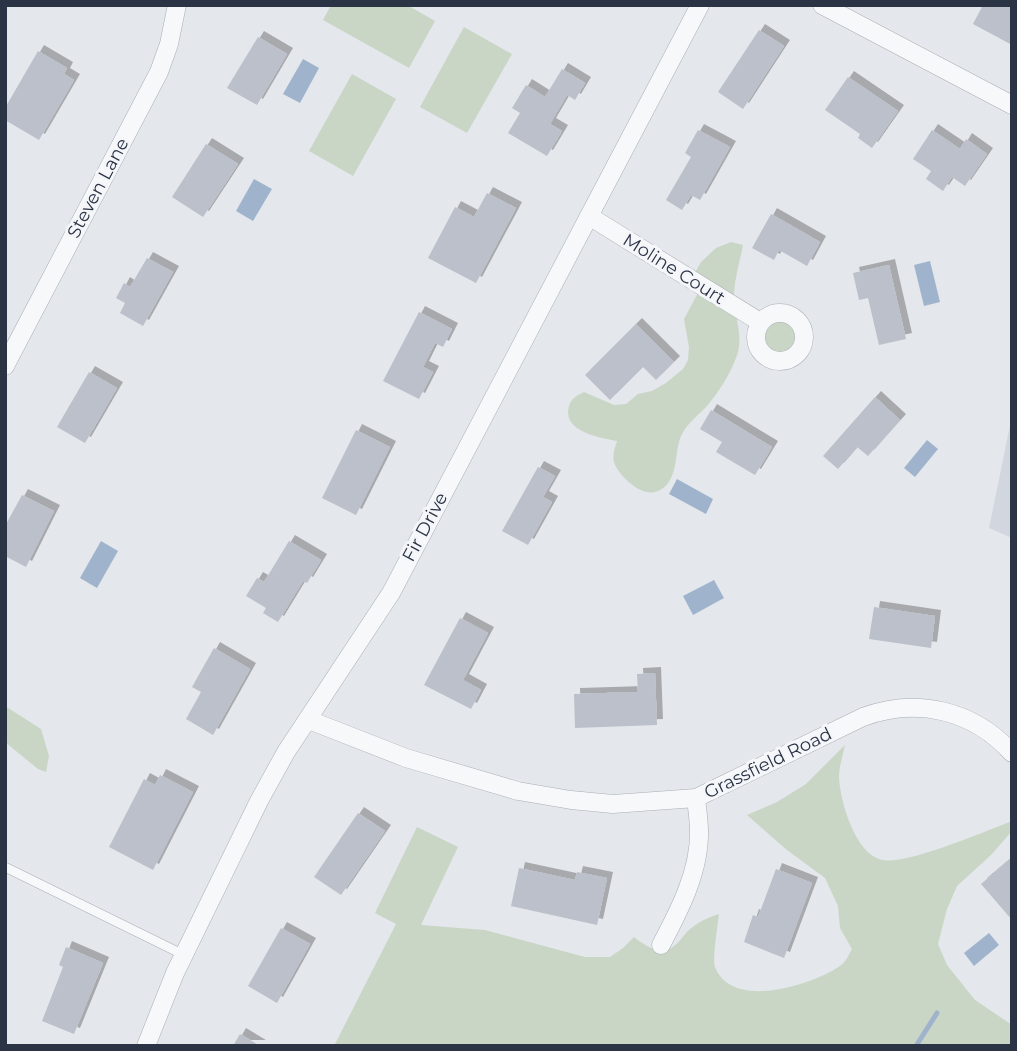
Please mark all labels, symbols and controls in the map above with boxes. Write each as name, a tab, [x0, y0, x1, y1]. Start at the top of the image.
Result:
street label: Steven Lane	[62, 134, 134, 242]
street label: Moline Court	[619, 229, 729, 309]
street label: Fir Drive	[398, 488, 452, 565]
street label: Grassfield Road	[701, 723, 835, 803]

